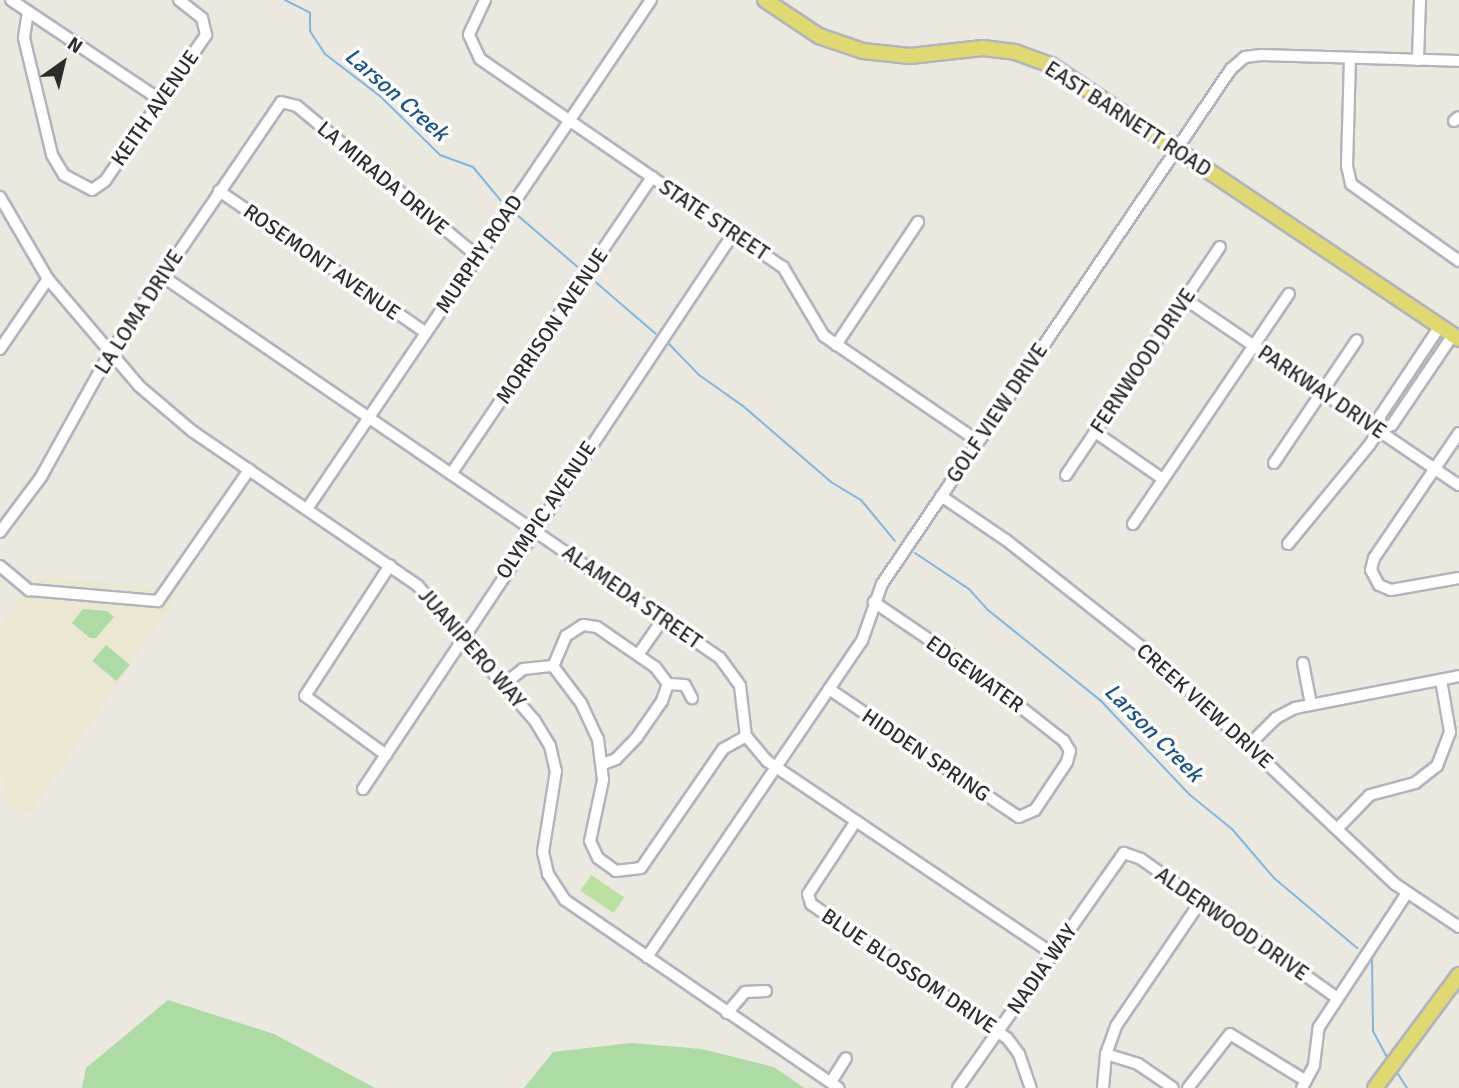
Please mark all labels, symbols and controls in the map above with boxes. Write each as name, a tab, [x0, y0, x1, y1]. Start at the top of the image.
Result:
north arrow	[28, 28, 98, 98]
text: N	[63, 32, 87, 59]
water label: Larson Creek	[339, 43, 453, 147]
street label: KEITH AVENUE	[106, 45, 204, 171]
street label: EAST BARNETT ROAD	[1040, 56, 1216, 182]
street label: LA MIRADA DRIVE	[312, 116, 454, 240]
street label: STATE STREET	[654, 174, 774, 266]
street label: MURPHY ROAD	[430, 190, 528, 318]
street label: ROSEMONT AVENUE	[239, 198, 405, 326]
street label: MORRISON AVENUE	[491, 243, 613, 409]
street label: LA LOMA DRIVE	[89, 245, 189, 379]
street label: FERNWOOD DRIVE	[1085, 284, 1201, 438]
street label: GOLF VIEW DRIVE	[941, 339, 1053, 487]
street label: PARKWAY DRIVE	[1253, 340, 1391, 444]
street label: OLYMPIC AVENUE	[491, 436, 601, 584]
street label: ALAMEDA STREET	[558, 540, 706, 654]
street label: JUANIPERO WAY	[413, 583, 531, 713]
street label: EDGEWATER	[921, 630, 1029, 718]
street label: CREEK VIEW DRIVE	[1132, 638, 1278, 774]
water label: Larson Creek	[1098, 678, 1208, 788]
street label: HIDDEN SPRING	[857, 703, 995, 807]
street label: ALDERWOOD DRIVE	[1150, 862, 1314, 986]
street label: BLUE BLOSSOM DRIVE	[817, 903, 1001, 1039]
street label: NADIA WAY	[1002, 919, 1082, 1019]

